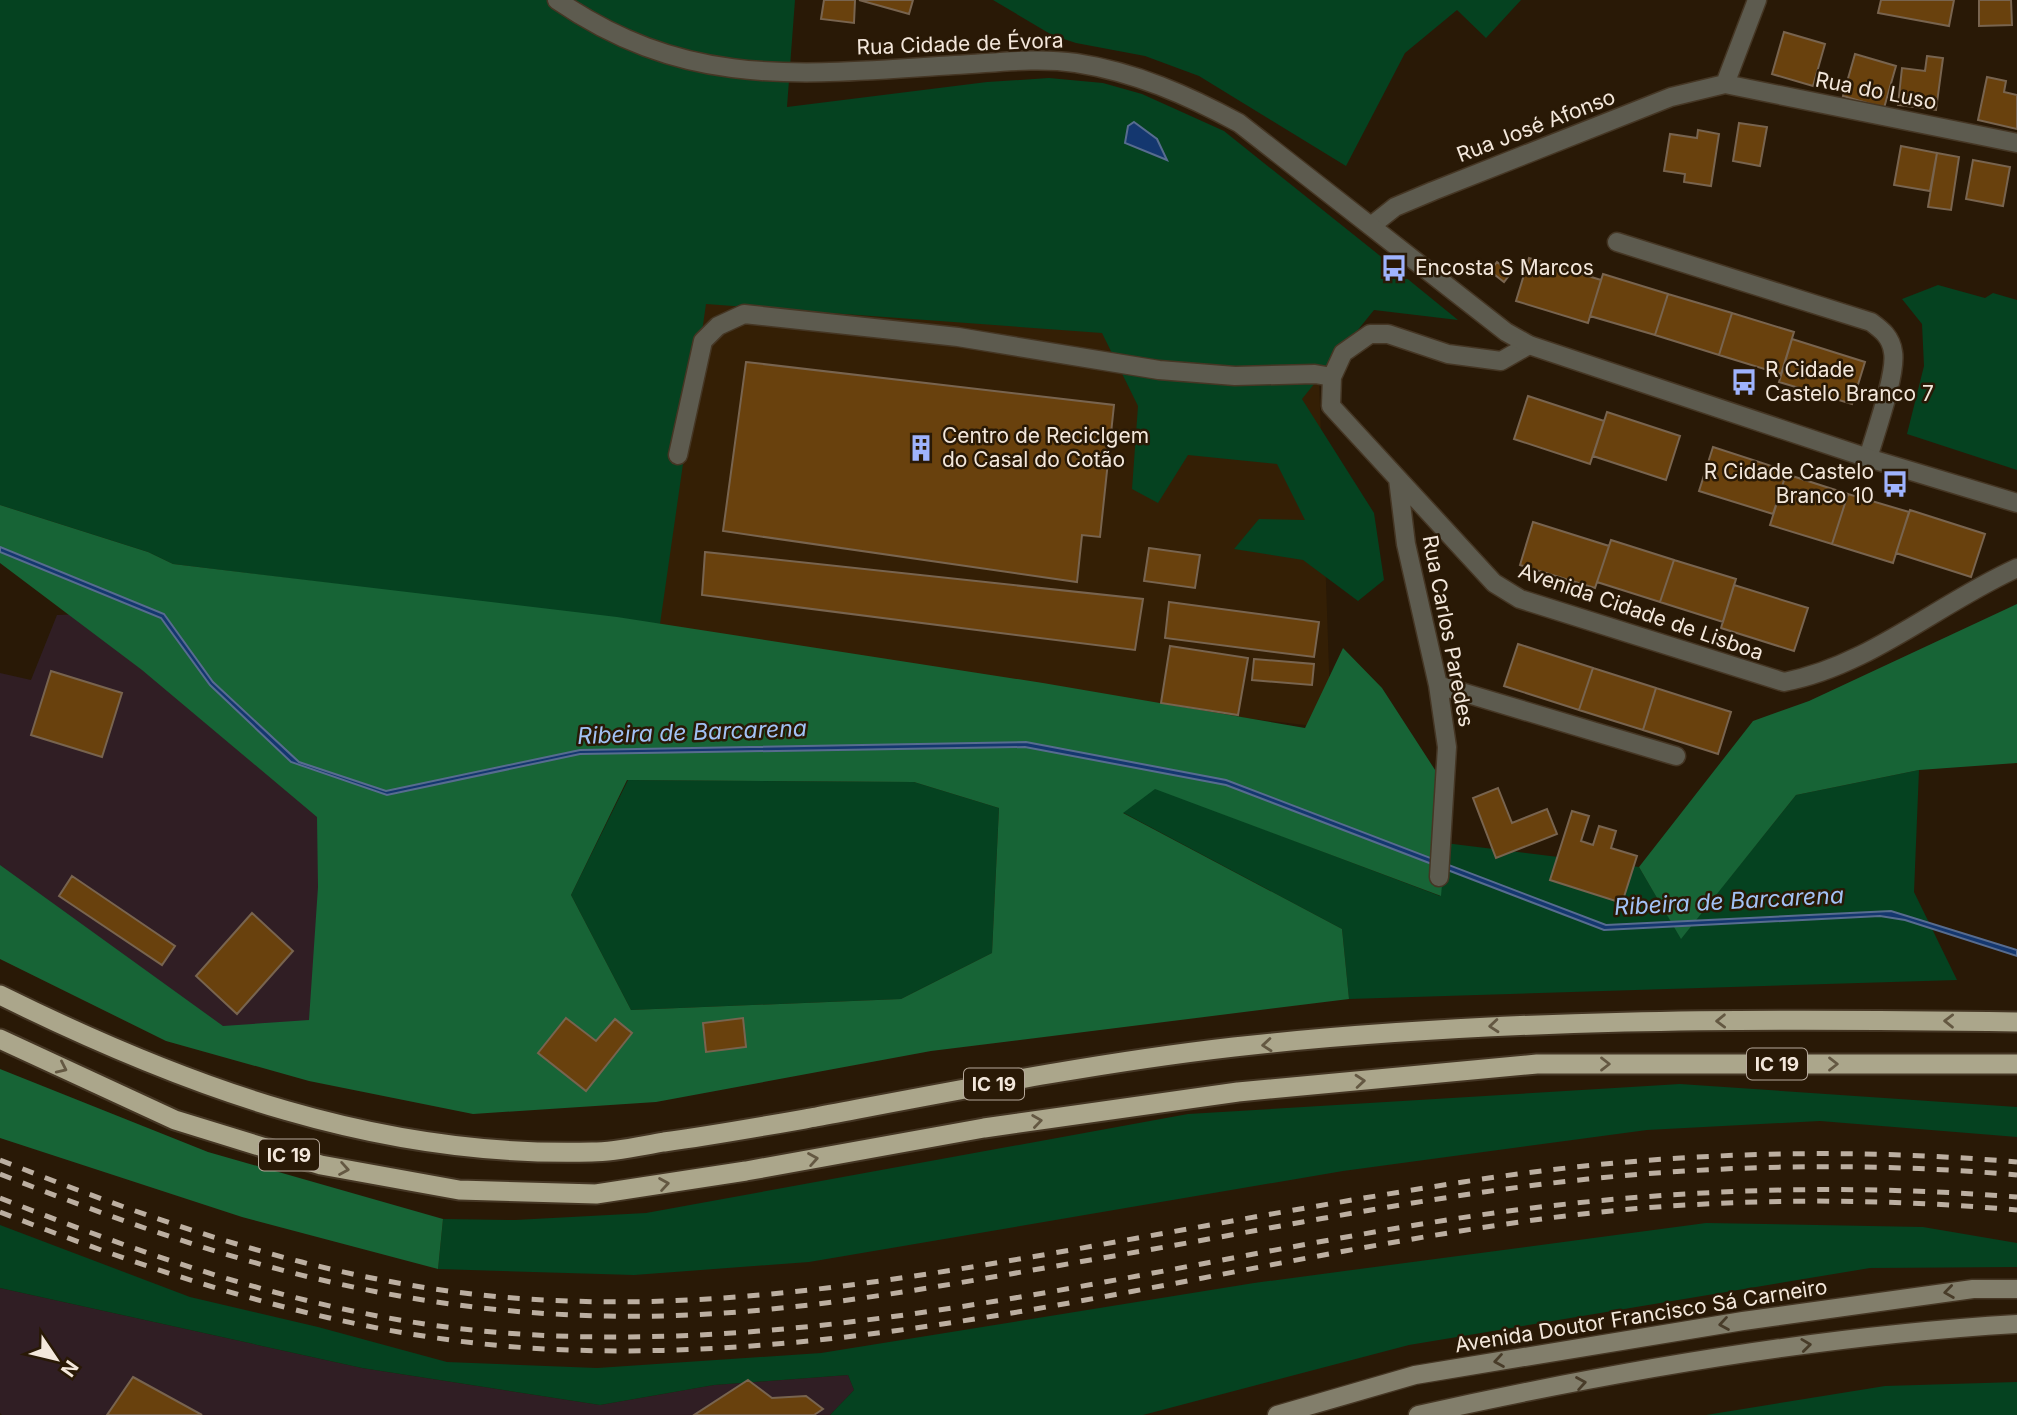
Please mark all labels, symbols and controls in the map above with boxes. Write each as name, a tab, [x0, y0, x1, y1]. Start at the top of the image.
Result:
street label: Rua Cidade de Évora	[856, 26, 1064, 60]
street label: Rua do Luso	[1813, 67, 1939, 115]
street label: Rua José Afonso	[1453, 84, 1619, 167]
bus stop icon: Encosta S Marcos	[1379, 253, 1409, 283]
place label: Encosta S Marcos	[1415, 255, 1594, 280]
place label: R Cidade Castelo Branco 7	[1765, 357, 1934, 406]
bus stop icon: R Cidade Castelo Branco 7	[1729, 367, 1759, 397]
place label: Centro de Reciclgem do Casal do Cotão	[942, 423, 1149, 472]
building icon: Centro de Reciclgem do Casal do Cotão	[906, 433, 936, 463]
place label: R Cidade Castelo Branco 10	[1704, 459, 1874, 508]
bus stop icon: R Cidade Castelo Branco 10	[1880, 469, 1910, 499]
street label: Rua Carlos Paredes	[1418, 533, 1479, 729]
street label: Avenida Cidade de Lisboa	[1515, 558, 1767, 665]
water label: Ribeira de Barcarena	[577, 714, 807, 750]
water label: Ribeira de Barcarena	[1613, 881, 1845, 921]
one-way arrow	[1716, 1013, 1727, 1028]
one-way arrow	[1943, 1013, 1954, 1029]
one-way arrow	[1488, 1018, 1499, 1033]
one-way arrow	[1261, 1037, 1272, 1052]
road number: IC 19	[1747, 1048, 1807, 1080]
one-way arrow	[1601, 1056, 1611, 1072]
one-way arrow	[1828, 1056, 1839, 1072]
one-way arrow	[55, 1060, 67, 1074]
road number: IC 19	[964, 1068, 1024, 1100]
one-way arrow	[1355, 1074, 1366, 1089]
one-way arrow	[1031, 1113, 1043, 1128]
road number: IC 19	[259, 1140, 319, 1170]
one-way arrow	[807, 1152, 819, 1167]
one-way arrow	[338, 1161, 350, 1176]
one-way arrow	[658, 1176, 670, 1191]
street label: Avenida Doutor Francisco Sá Carneiro	[1453, 1274, 1829, 1357]
one-way arrow	[1943, 1285, 1955, 1300]
one-way arrow	[1718, 1316, 1730, 1331]
north arrow	[21, 1324, 91, 1394]
one-way arrow	[1800, 1337, 1812, 1352]
one-way arrow	[1493, 1353, 1505, 1368]
text: N	[56, 1356, 83, 1381]
one-way arrow	[1575, 1376, 1587, 1391]

